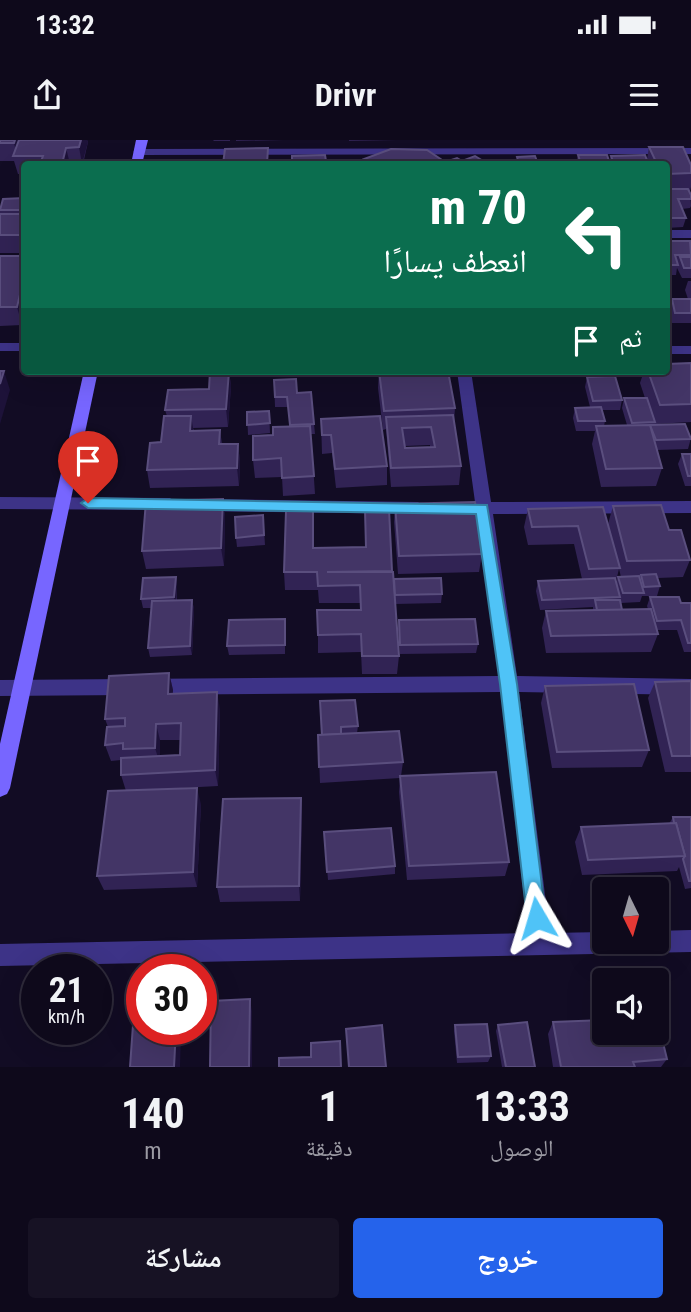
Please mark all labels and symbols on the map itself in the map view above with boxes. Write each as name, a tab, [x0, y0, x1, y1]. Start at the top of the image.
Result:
pin	[58, 431, 118, 503]
north arrow	[592, 877, 668, 954]
position arrow	[500, 881, 574, 955]
speed limit sign: 30	[126, 954, 217, 1045]

